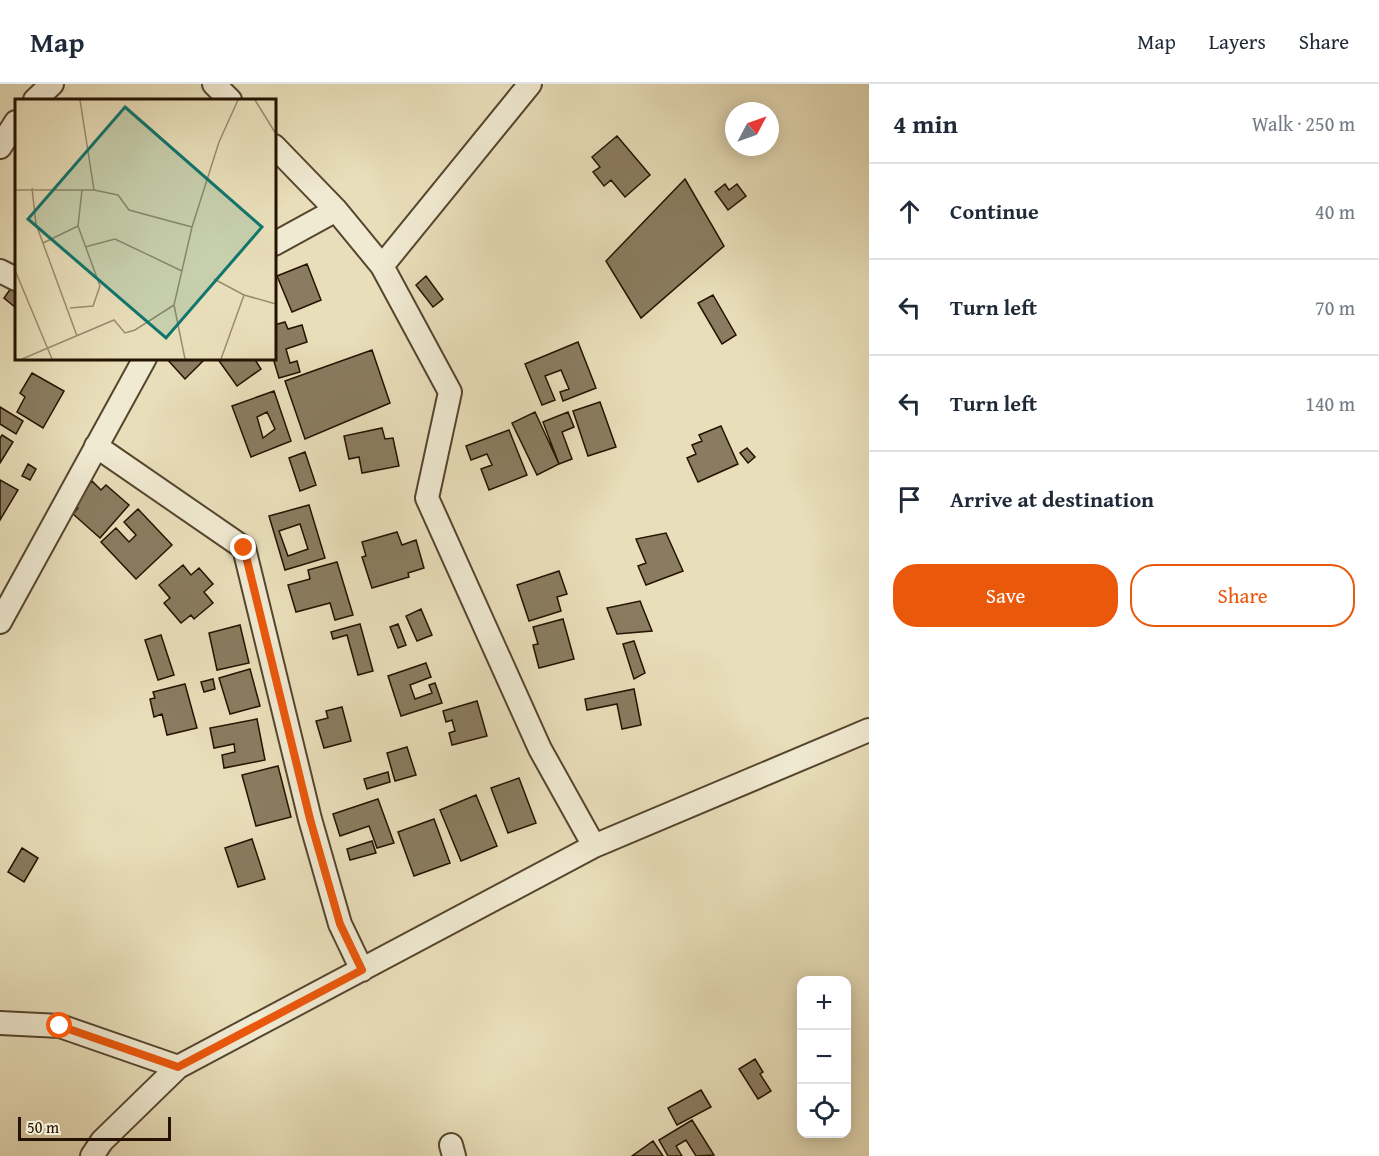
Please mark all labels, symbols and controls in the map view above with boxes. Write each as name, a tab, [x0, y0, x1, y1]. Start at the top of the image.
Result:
text: Map	[30, 21, 84, 62]
text: Map	[1137, 26, 1176, 57]
text: Layers	[1209, 26, 1266, 57]
text: Share	[1299, 26, 1349, 57]
inset map	[15, 99, 276, 360]
north arrow	[725, 102, 779, 156]
text: 4 min	[893, 104, 958, 143]
text: Walk · 250 m	[1252, 109, 1355, 138]
icon: ahead	[893, 195, 926, 228]
text: Continue	[950, 195, 1039, 227]
text: 40 m	[1315, 197, 1355, 226]
icon: left	[893, 291, 926, 324]
text: Turn left	[950, 291, 1037, 323]
text: 70 m	[1315, 293, 1355, 322]
icon: left	[893, 387, 926, 420]
text: Turn left	[950, 387, 1037, 419]
text: 140 m	[1305, 389, 1355, 418]
icon: arrive	[893, 483, 926, 516]
text: Arrive at destination	[950, 483, 1154, 515]
route end	[230, 534, 256, 560]
button: Save	[893, 564, 1118, 627]
button: Share	[1130, 564, 1355, 627]
map controls	[797, 976, 851, 1138]
button: +	[797, 976, 851, 1030]
route start	[46, 1012, 72, 1038]
button: −	[797, 1030, 851, 1084]
button: locate	[797, 1084, 851, 1138]
scale bar	[18, 1114, 171, 1142]
text: 50 m	[27, 1115, 59, 1139]

